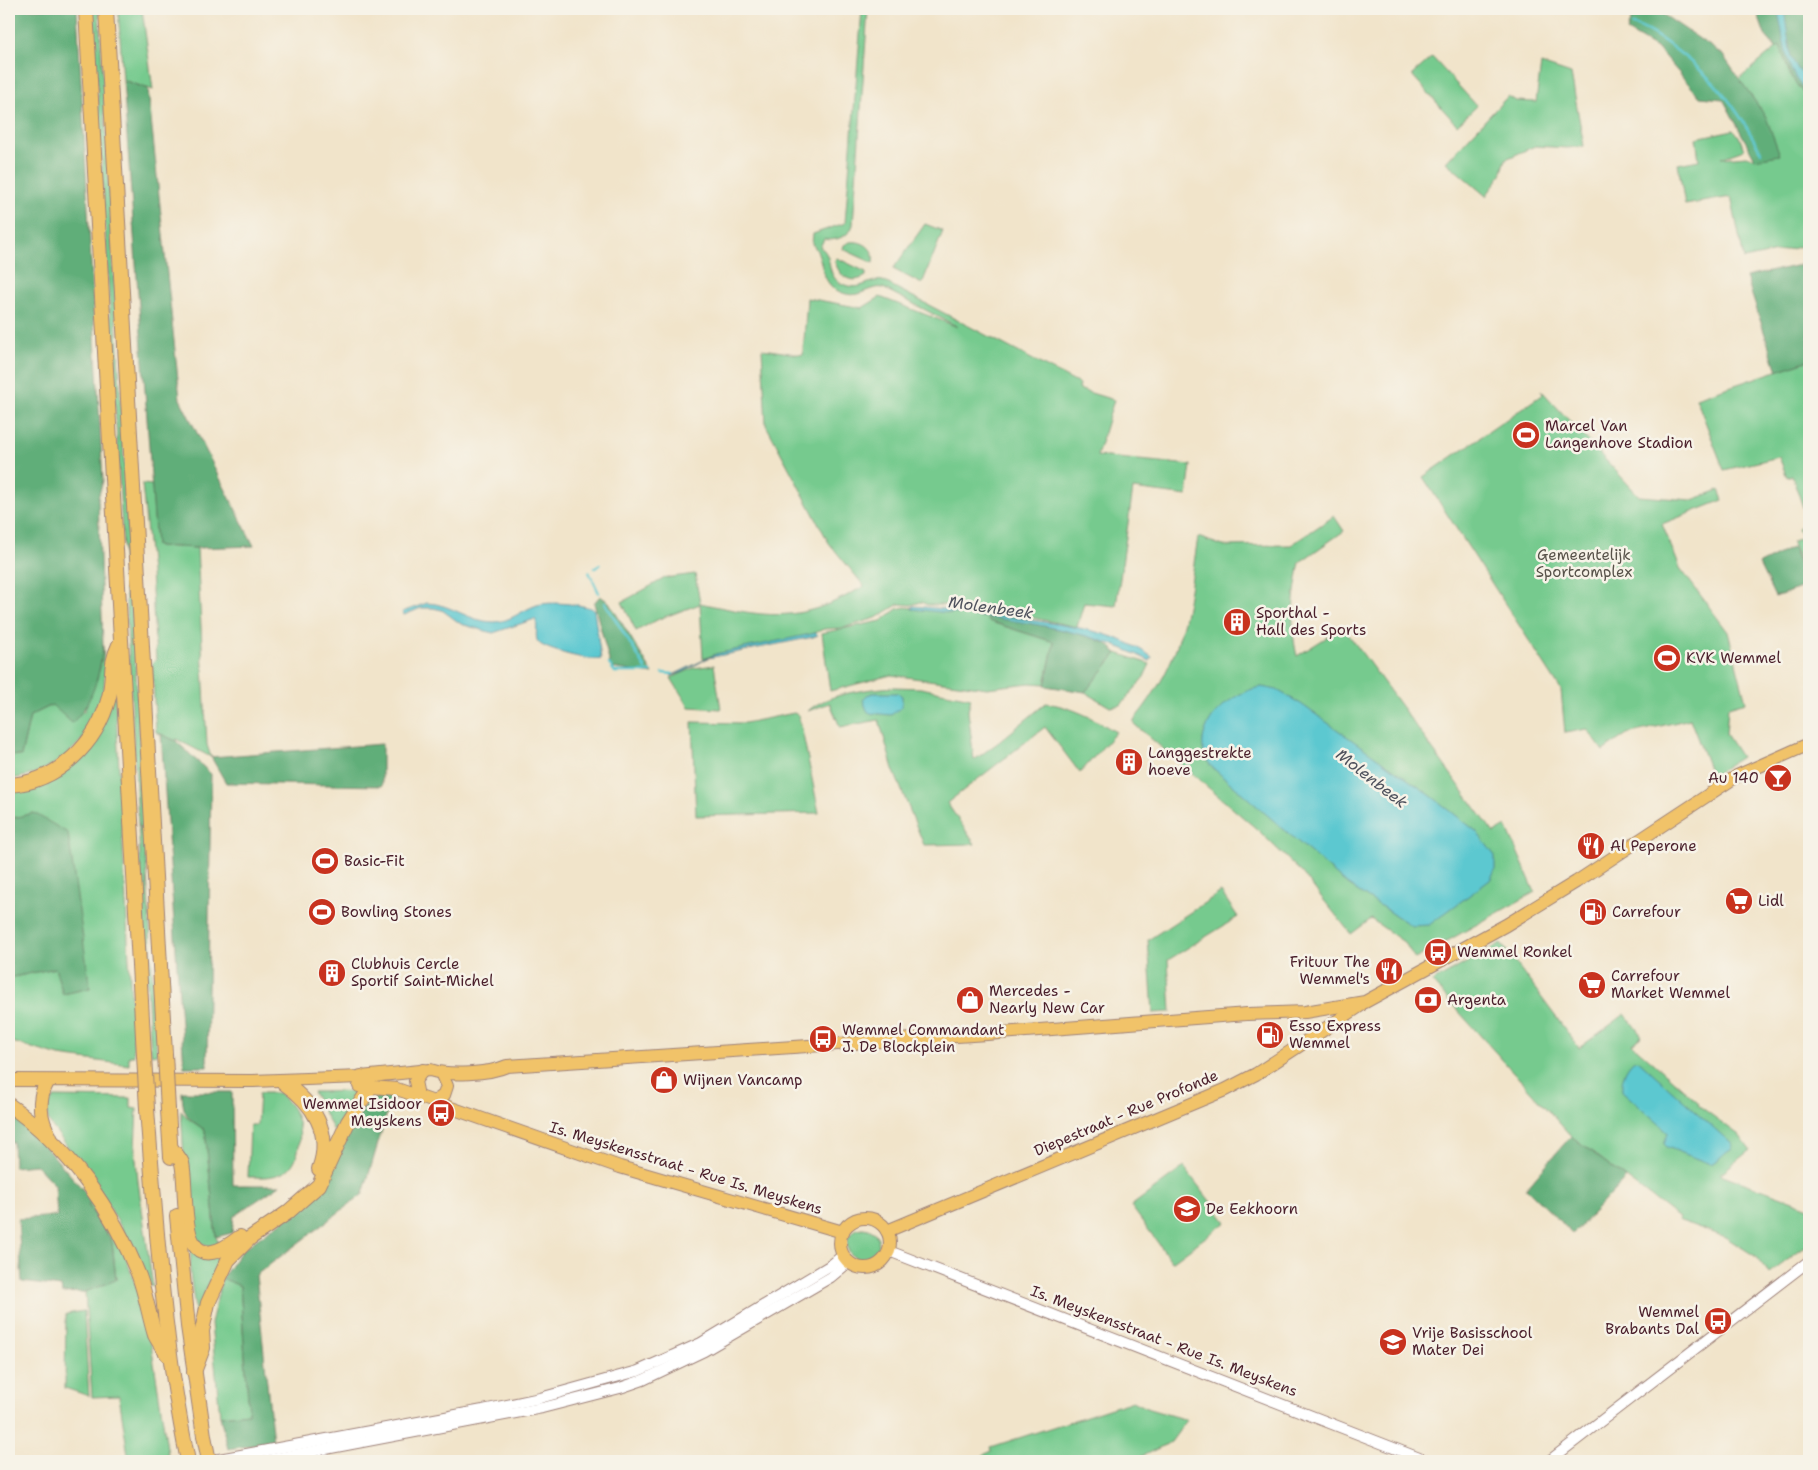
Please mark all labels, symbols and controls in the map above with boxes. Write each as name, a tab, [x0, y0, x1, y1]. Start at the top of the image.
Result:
place label: Marcel Van Langenhove Stadion	[1545, 416, 1693, 453]
sports icon: Marcel Van Langenhove Stadion	[1511, 420, 1541, 450]
park label: Gemeentelijk Sportcomplex	[1536, 545, 1632, 582]
water label: Molenbeek	[947, 591, 1035, 624]
place label: Sporthal - Hall des Sports	[1256, 603, 1366, 640]
building icon: Sporthal - Hall des Sports	[1222, 607, 1252, 637]
sports icon: KVK Wemmel	[1652, 643, 1682, 673]
place label: KVK Wemmel	[1686, 648, 1781, 668]
place label: Langgestrekte hoeve	[1148, 743, 1252, 780]
water label: Molenbeek	[1332, 744, 1412, 813]
building icon: Langgestrekte hoeve	[1114, 747, 1144, 777]
bar icon: Au 140	[1763, 763, 1793, 793]
place label: Au 140	[1708, 768, 1759, 788]
restaurant icon: Al Peperone	[1576, 831, 1606, 861]
place label: Al Peperone	[1610, 836, 1697, 856]
sports icon: Basic-Fit	[310, 846, 340, 876]
place label: Basic-Fit	[344, 851, 405, 871]
supermarket icon: Lidl	[1724, 886, 1754, 916]
place label: Lidl	[1758, 891, 1784, 911]
sports icon: Bowling Stones	[307, 897, 337, 927]
fuel station icon: Carrefour	[1578, 897, 1608, 927]
place label: Bowling Stones	[341, 902, 452, 922]
place label: Carrefour	[1612, 902, 1681, 922]
bus stop icon: Wemmel Ronkel	[1423, 937, 1453, 967]
place label: Wemmel Ronkel	[1457, 942, 1573, 962]
place label: Frituur The Wemmel's	[1290, 952, 1370, 989]
place label: Clubhuis Cercle Sportif Saint-Michel	[351, 954, 494, 991]
restaurant icon: Frituur The Wemmel's	[1374, 956, 1404, 986]
building icon: Clubhuis Cercle Sportif Saint-Michel	[317, 958, 347, 988]
place label: Carrefour Market Wemmel	[1611, 966, 1730, 1003]
supermarket icon: Carrefour Market Wemmel	[1577, 970, 1607, 1000]
place label: Mercedes - Nearly New Car	[989, 981, 1105, 1018]
shop icon: Mercedes - Nearly New Car	[955, 985, 985, 1015]
bank icon: Argenta	[1413, 985, 1443, 1015]
place label: Argenta	[1447, 990, 1507, 1010]
place label: Esso Express Wemmel	[1289, 1016, 1381, 1053]
place label: Wemmel Commandant J. De Blockplein	[842, 1020, 1005, 1057]
fuel station icon: Esso Express Wemmel	[1255, 1020, 1285, 1050]
bus stop icon: Wemmel Commandant J. De Blockplein	[808, 1024, 838, 1054]
shop icon: Wijnen Vancamp	[649, 1065, 679, 1095]
street label: Diepestraat - Rue Profonde	[1031, 1065, 1221, 1161]
place label: Wijnen Vancamp	[683, 1070, 803, 1090]
place label: Wemmel Isidoor Meyskens	[303, 1094, 422, 1131]
bus stop icon: Wemmel Isidoor Meyskens	[426, 1098, 456, 1128]
street label: Is. Meyskensstraat - Rue Is. Meyskens	[547, 1117, 825, 1219]
school or university icon: De Eekhoorn	[1172, 1194, 1202, 1224]
place label: De Eekhoorn	[1206, 1199, 1298, 1219]
street label: Is. Meyskensstraat - Rue Is. Meyskens	[1028, 1281, 1300, 1401]
place label: Wemmel Brabants Dal	[1605, 1302, 1699, 1339]
bus stop icon: Wemmel Brabants Dal	[1703, 1306, 1733, 1336]
place label: Vrije Basisschool Mater Dei	[1412, 1323, 1533, 1360]
school or university icon: Vrije Basisschool Mater Dei	[1378, 1327, 1408, 1357]

